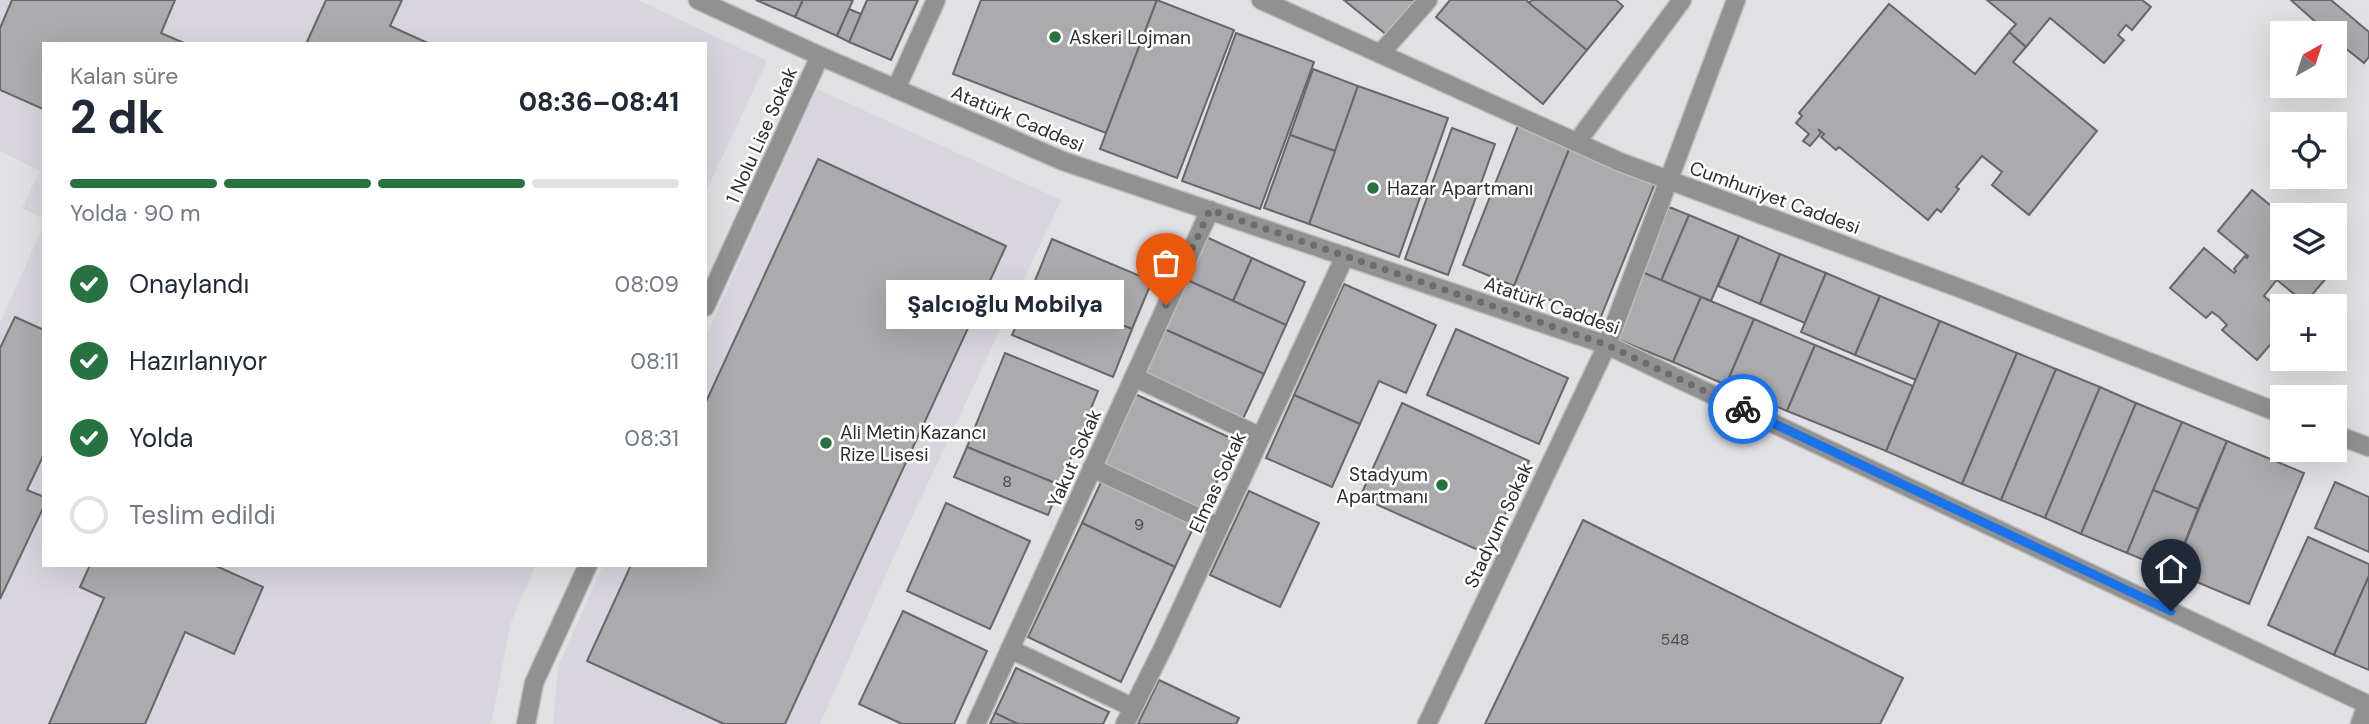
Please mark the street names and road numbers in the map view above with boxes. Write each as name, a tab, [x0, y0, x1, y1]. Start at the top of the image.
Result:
street label: 1 Nolu Lise Sokak	[720, 63, 803, 207]
street label: Atatürk Caddesi	[948, 79, 1088, 158]
street label: Cumhuriyet Caddesi	[1686, 155, 1863, 240]
street label: Atatürk Caddesi	[1481, 271, 1623, 340]
street label: Yakut Sokak	[1042, 405, 1107, 511]
street label: Elmas Sokak	[1183, 427, 1252, 537]
street label: Stadyum Sokak	[1458, 458, 1539, 592]

